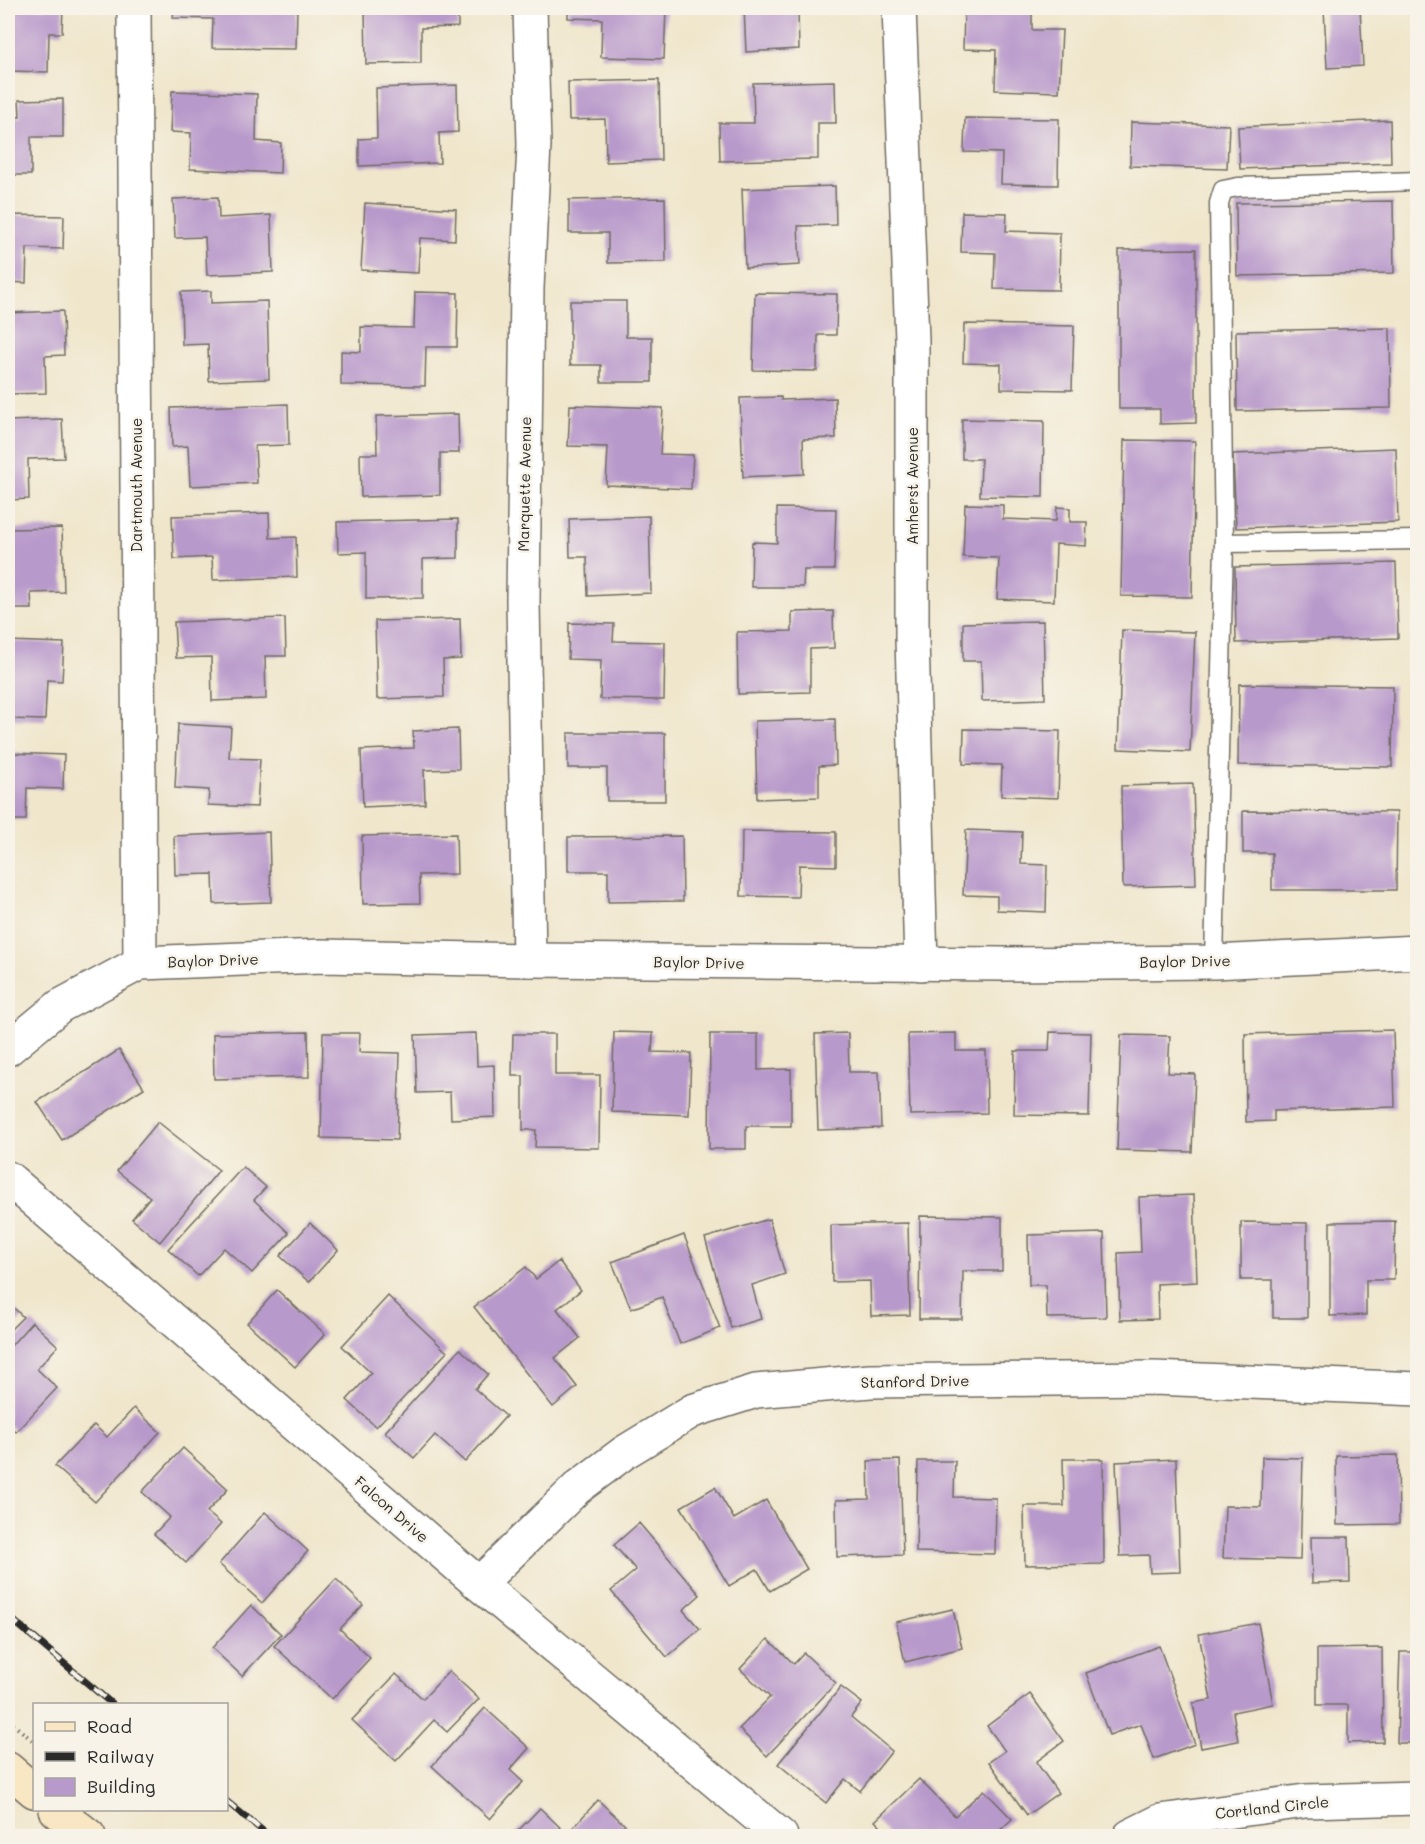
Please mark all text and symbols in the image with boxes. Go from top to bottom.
street label: Marquette Avenue [513,416,535,552]
street label: Dartmouth Avenue [126,418,146,552]
street label: Amherst Avenue [902,427,922,545]
street label: Baylor Drive [167,948,259,972]
street label: Baylor Drive [1139,950,1231,972]
street label: Baylor Drive [653,951,745,973]
street label: Stanford Drive [860,1370,970,1392]
street label: Falcon Drive [351,1471,433,1547]
legend [33,1703,228,1811]
text: Road [87,1714,132,1738]
text: Railway [87,1744,154,1768]
text: Building [87,1774,155,1798]
street label: Cortland Circle [1214,1791,1330,1823]

